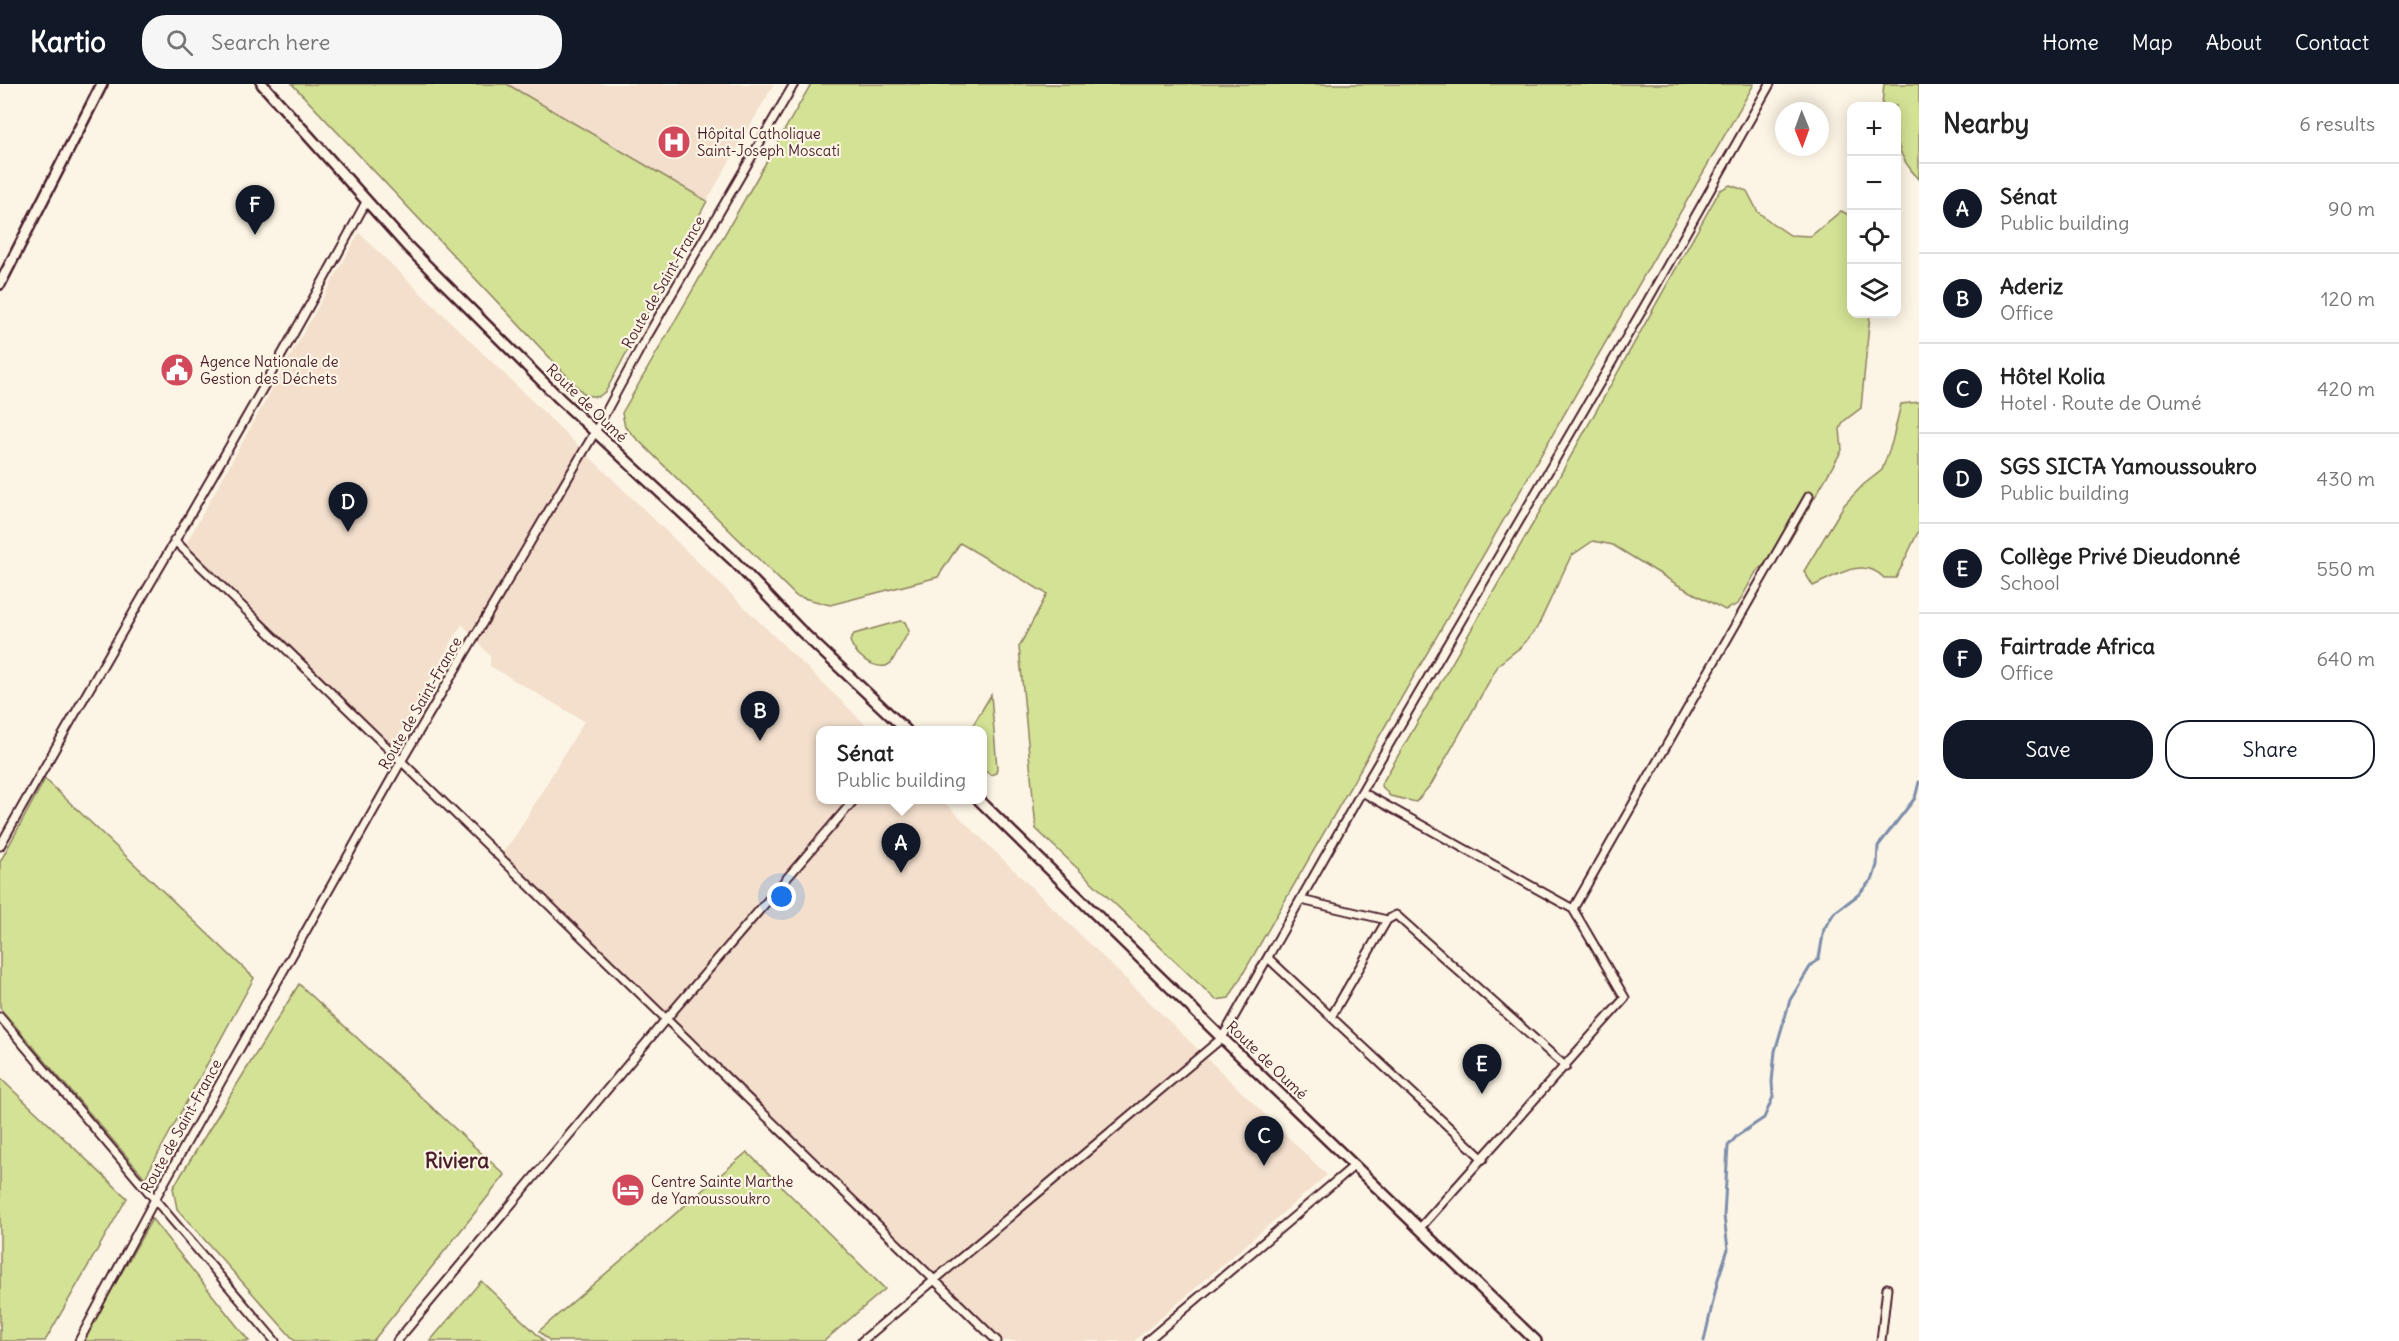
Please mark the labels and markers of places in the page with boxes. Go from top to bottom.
hospital icon: Hôpital Catholique Saint-Joseph Moscati [656,124,692,160]
place label: Hôpital Catholique Saint-Joseph Moscati [697,124,840,160]
pin: F [236,186,274,235]
public building icon: Agence Nationale de Gestion des Déchets [159,352,195,388]
place label: Agence Nationale de Gestion des Déchets [200,352,339,388]
pin: D [328,482,368,532]
pin: B [740,692,780,741]
pin: A [882,824,920,873]
pin: E [1462,1044,1502,1094]
pin: C [1244,1116,1284,1166]
hotel icon: Centre Sainte Marthe de Yamoussoukro [610,1172,646,1208]
place label: Centre Sainte Marthe de Yamoussoukro [651,1172,793,1208]

